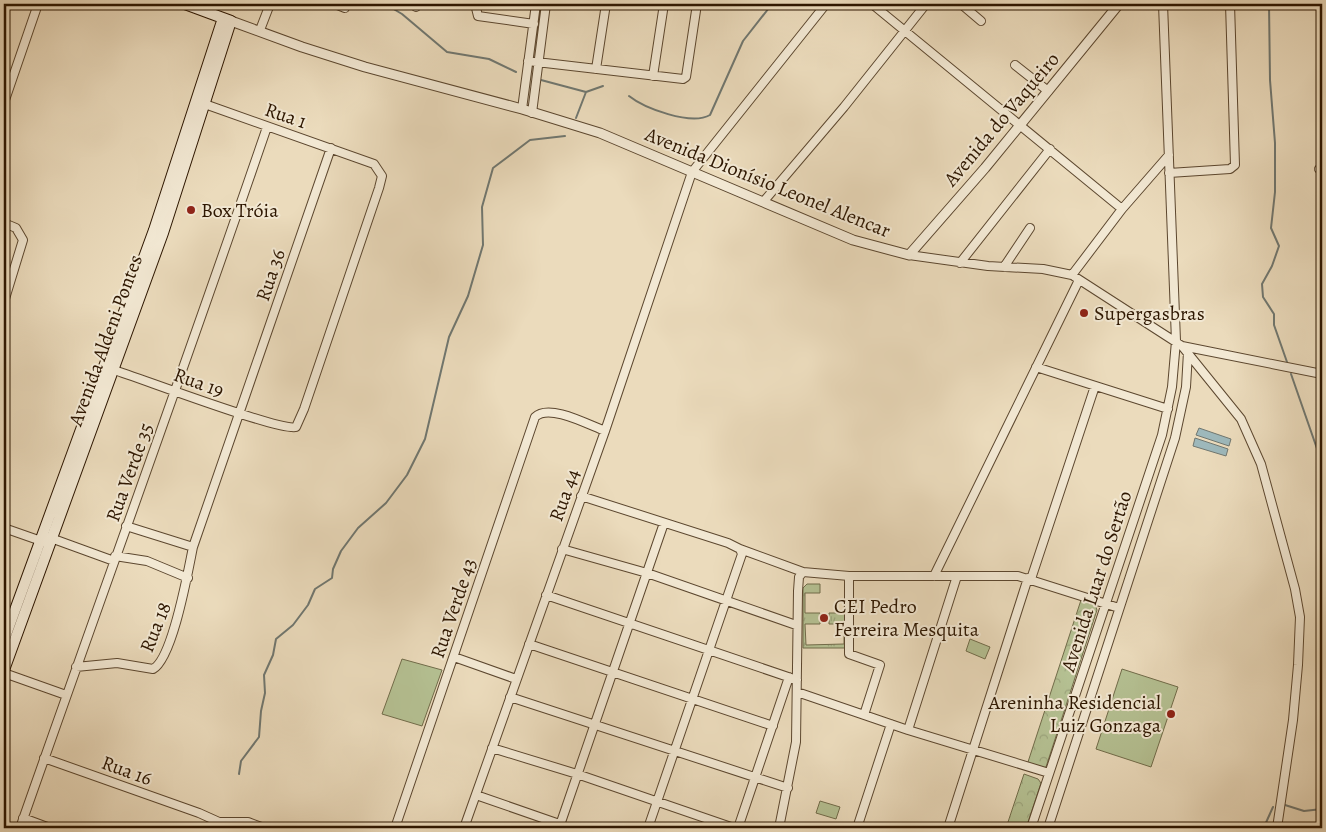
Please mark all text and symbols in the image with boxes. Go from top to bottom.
street label: Avenida do Vaqueiro [937,47,1065,193]
street label: Rua 1 [261,96,311,135]
street label: Avenida Dionísio Leonel Alencar [640,120,895,244]
place label: Box Tróia [201,197,279,224]
marker: Box Tróia [185,204,197,216]
street label: Rua 36 [249,246,292,305]
street label: Avenida Aldeni Pontes [62,251,149,431]
place label: Supergasbras [1094,300,1205,327]
marker: Supergasbras [1078,307,1090,319]
street label: Rua 19 [170,361,228,404]
street label: Rua Verde 35 [99,419,160,525]
street label: Rua 44 [543,465,586,525]
street label: Avenida Luar do Sertão [1054,487,1138,676]
street label: Rua Verde 43 [424,555,483,662]
place label: CEI Pedro Ferreira Mesquita [834,593,980,643]
street label: Rua 18 [133,598,178,656]
marker: CEI Pedro Ferreira Mesquita [818,612,830,624]
place label: Areninha Residencial Luiz Gonzaga [988,689,1162,739]
marker: Areninha Residencial Luiz Gonzaga [1165,708,1177,720]
street label: Rua 16 [98,749,156,792]

